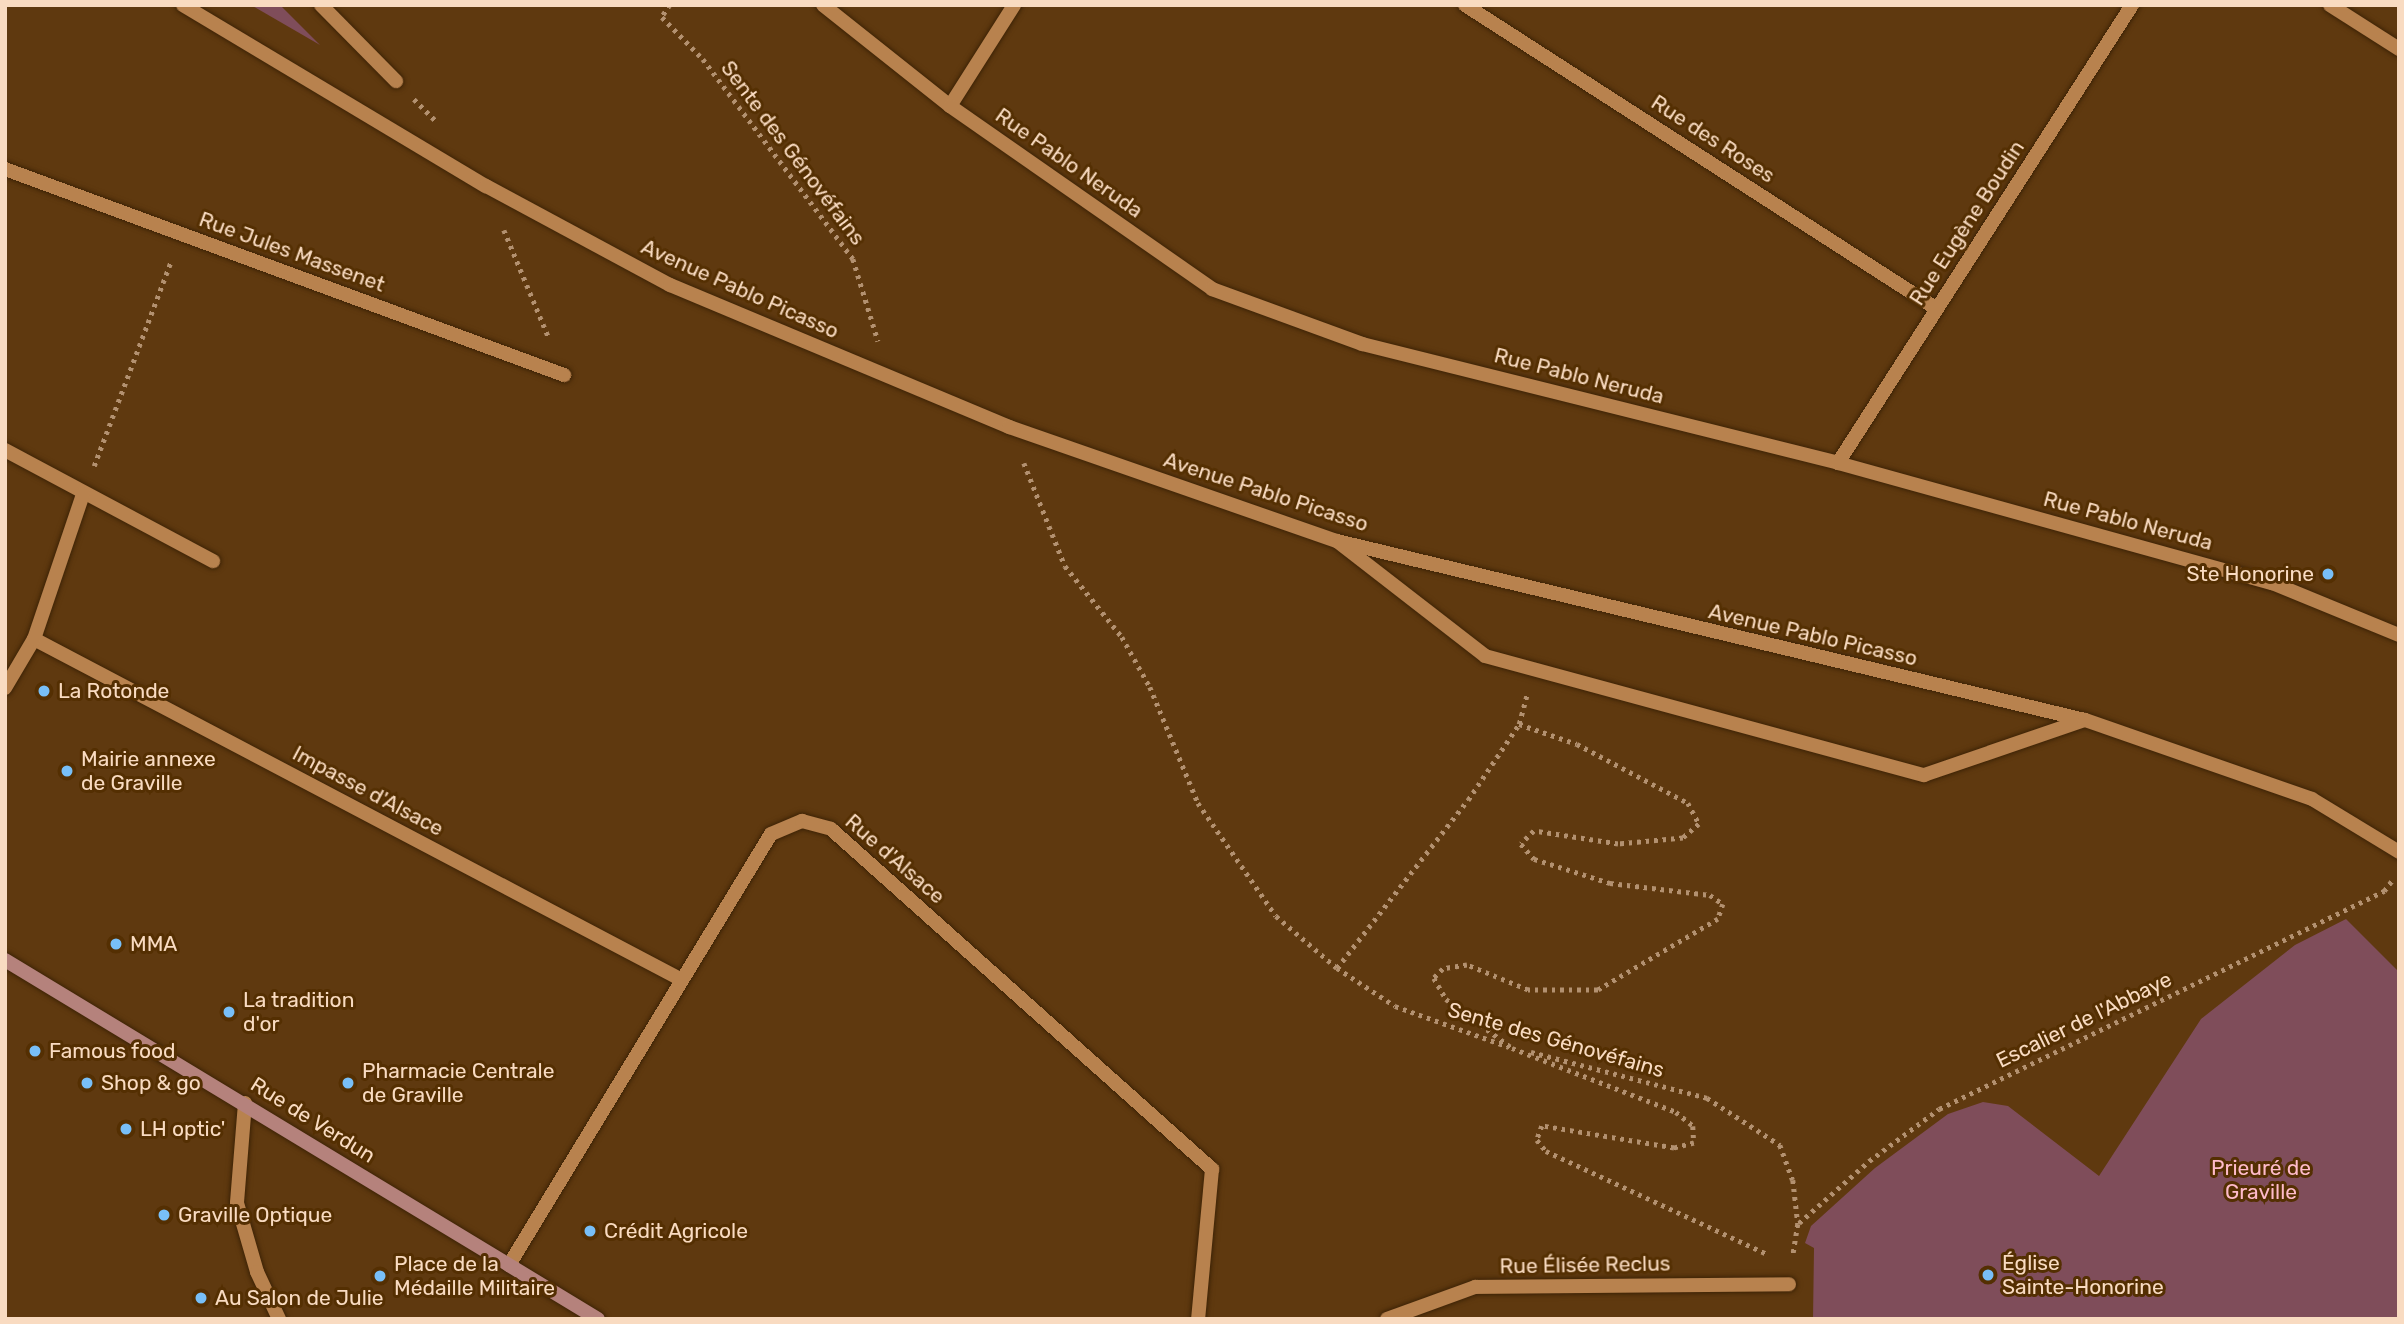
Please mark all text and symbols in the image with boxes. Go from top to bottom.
street label: Sente des Génovéfains [716,56,870,250]
street label: Rue des Roses [1646,90,1780,188]
street label: Rue Pablo Neruda [990,103,1148,223]
street label: Rue Eugène Boudin [1904,136,2030,310]
street label: Rue Jules Massenet [196,207,388,297]
street label: Avenue Pablo Picasso [637,234,843,344]
street label: Rue Pablo Neruda [1492,343,1666,409]
street label: Avenue Pablo Picasso [1161,447,1371,537]
street label: Rue Pablo Neruda [2041,486,2215,556]
place label: Ste Honorine [2186,561,2314,587]
marker: Ste Honorine [2320,566,2336,582]
street label: Avenue Pablo Picasso [1706,599,1920,671]
place label: La Rotonde [58,678,169,704]
marker: La Rotonde [36,683,52,699]
street label: Impasse d'Alsace [288,741,448,841]
place label: Mairie annexe de Graville [81,746,216,796]
marker: Mairie annexe de Graville [59,763,75,779]
street label: Rue d'Alsace [840,809,950,909]
place label: MMA [130,931,177,957]
marker: MMA [108,936,124,952]
street label: Escalier de l'Abbaye [1992,966,2176,1074]
place label: La tradition d'or [243,987,355,1037]
street label: Sente des Génovéfains [1445,997,1667,1083]
marker: La tradition d'or [221,1004,237,1020]
place label: Famous food [49,1038,176,1064]
marker: Famous food [27,1043,43,1059]
place label: Pharmacie Centrale de Graville [362,1058,554,1108]
place label: Shop & go [101,1070,201,1096]
street label: Rue de Verdun [246,1071,380,1169]
marker: Shop & go [79,1075,95,1091]
marker: Pharmacie Centrale de Graville [340,1075,356,1091]
place label: LH optic' [140,1116,225,1142]
marker: LH optic' [118,1121,134,1137]
park label: Prieuré de Graville [2211,1155,2311,1205]
place label: Graville Optique [178,1202,332,1228]
marker: Graville Optique [156,1207,172,1223]
place label: Crédit Agricole [604,1218,748,1244]
marker: Crédit Agricole [582,1223,598,1239]
place label: Église Sainte-Honorine [2002,1250,2164,1300]
place label: Place de la Médaille Militaire [394,1251,555,1301]
street label: Rue Élisée Reclus [1499,1251,1671,1279]
marker: Église Sainte-Honorine [1980,1267,1996,1283]
marker: Place de la Médaille Militaire [372,1268,388,1284]
place label: Au Salon de Julie [215,1285,384,1311]
marker: Au Salon de Julie [193,1290,209,1306]

